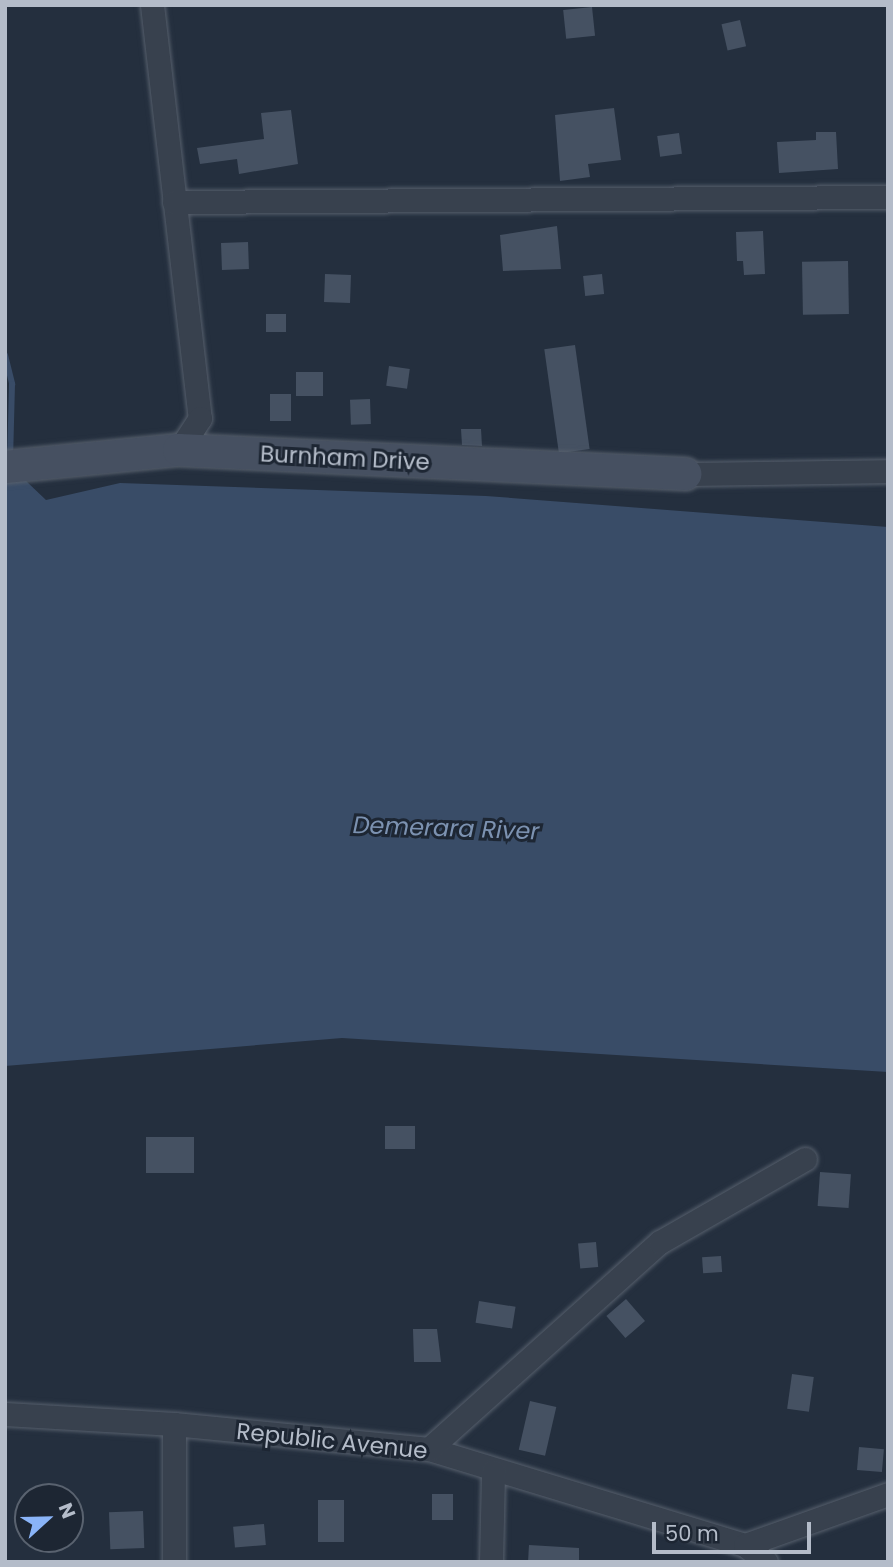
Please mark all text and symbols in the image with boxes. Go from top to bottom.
street label: Burnham Drive [259,440,431,476]
water label: Demerara River [352,810,540,846]
street label: Republic Avenue [235,1417,429,1465]
north arrow [14,1483,84,1553]
text: N [52,1499,82,1522]
scale bar [655,1508,814,1552]
text: 50 m [665,1519,719,1548]

